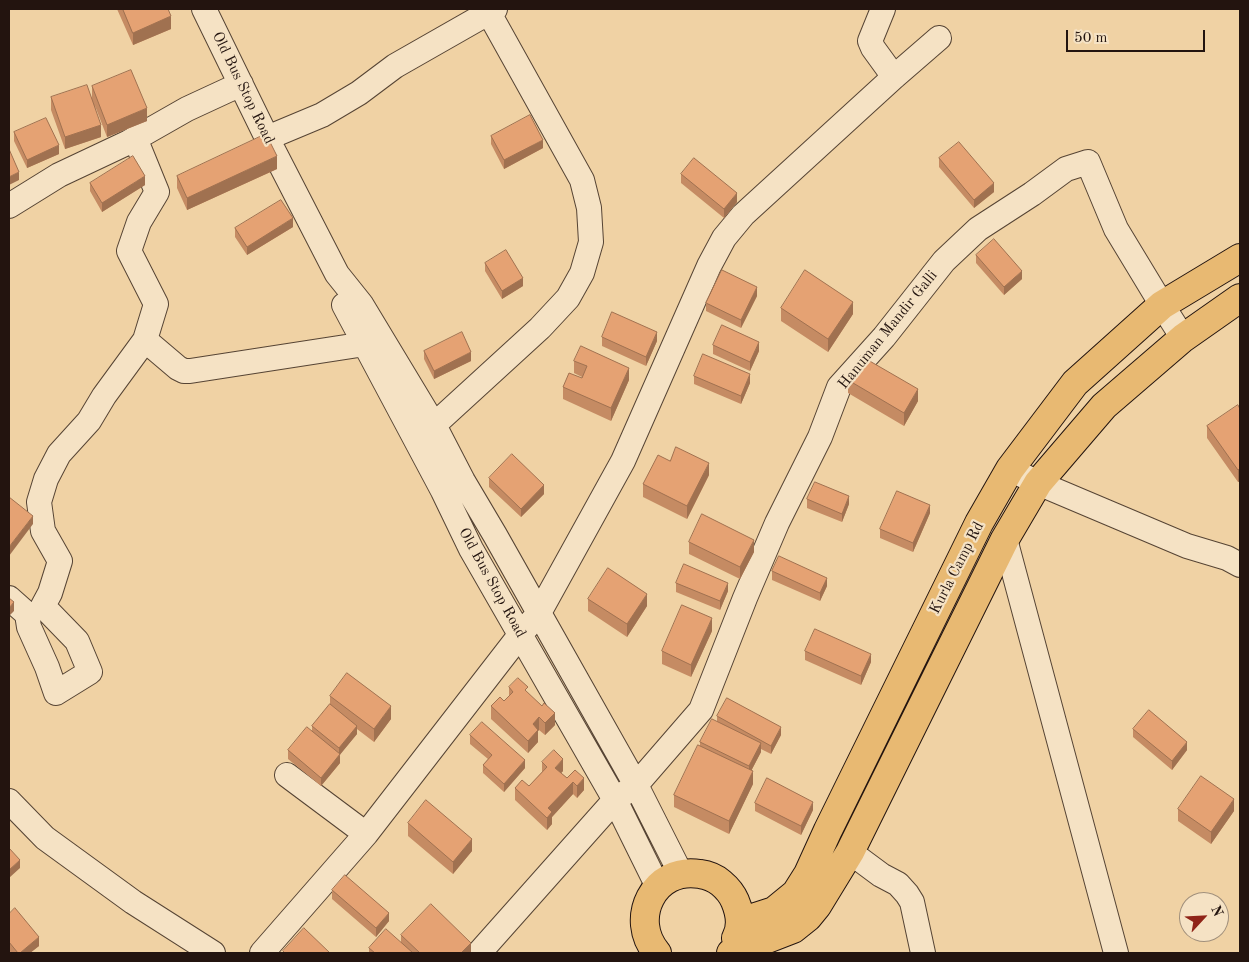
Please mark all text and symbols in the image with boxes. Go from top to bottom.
scale bar [1069,20,1208,52]
street label: Old Bus Stop Road [208,29,278,147]
text: 50 m [1074,31,1108,46]
street label: Hanuman Mandir Galli [835,267,941,393]
street label: Kurla Camp Rd [926,519,988,617]
street label: Old Bus Stop Road [454,525,530,641]
north arrow [1179,892,1229,942]
text: N [1208,903,1225,919]

